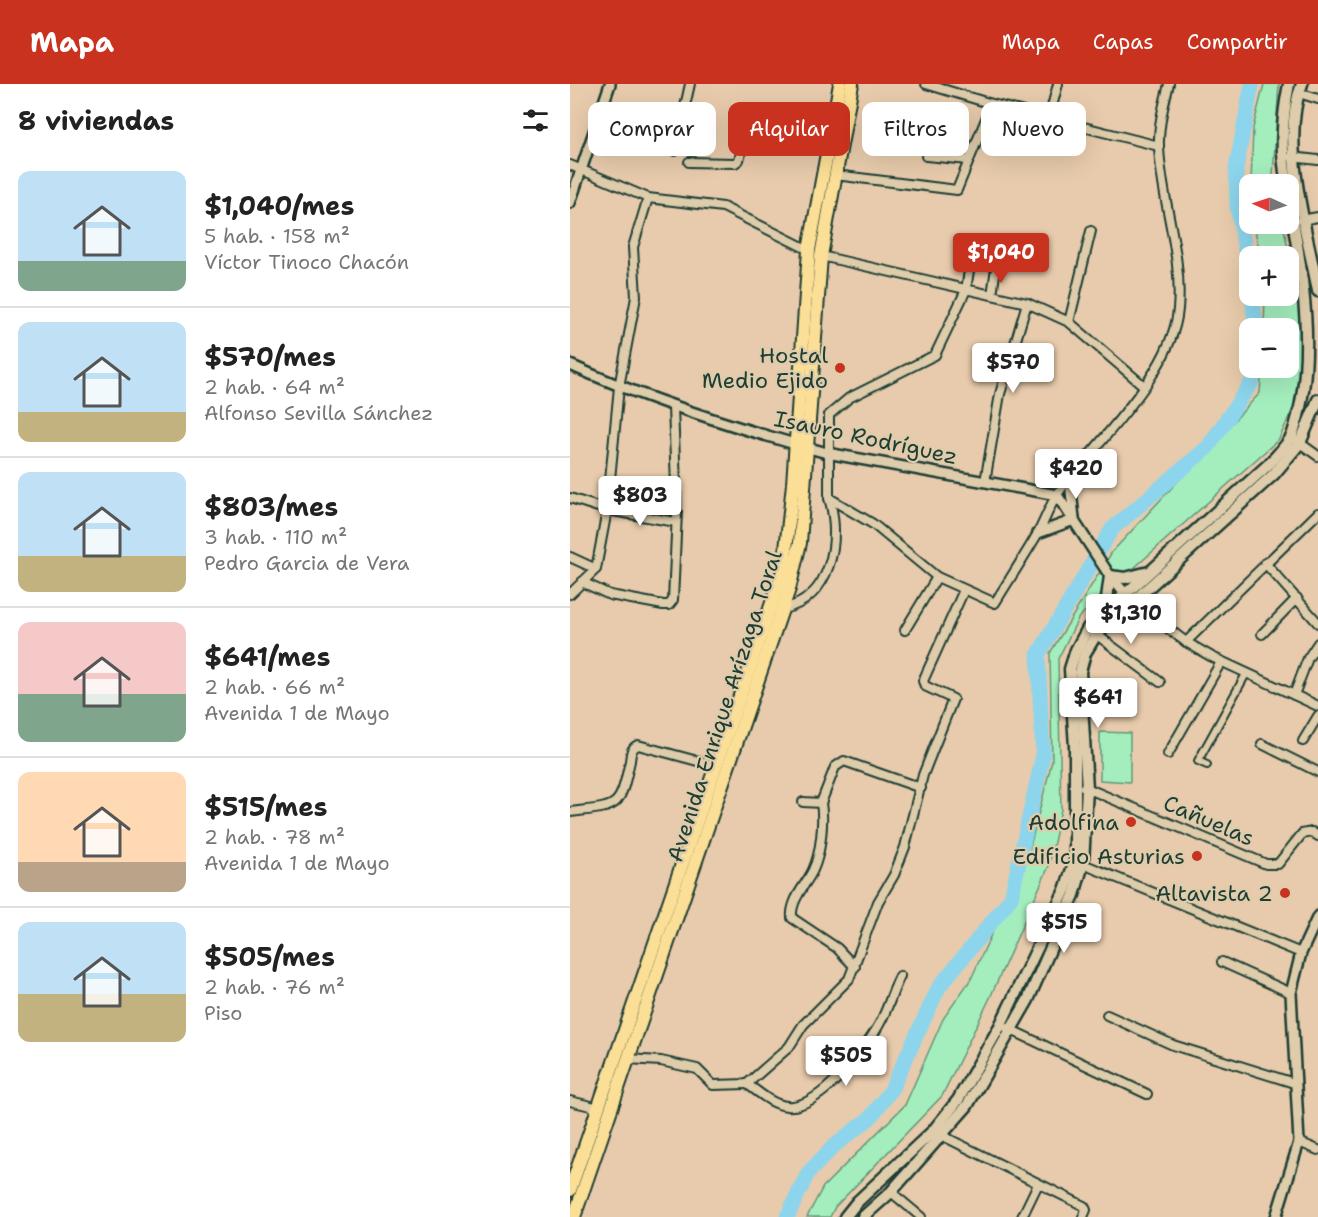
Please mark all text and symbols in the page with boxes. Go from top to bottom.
text: Mapa [30,23,114,61]
text: Mapa [1002,28,1060,56]
text: Capas [1093,28,1154,56]
text: Compartir [1187,28,1288,56]
chip: Comprar [588,102,716,156]
chip: Alquilar [728,102,850,156]
chip: Filtros [862,102,969,156]
chip: Nuevo [981,102,1086,156]
text: 8 viviendas [18,103,174,138]
icon: filters [519,104,552,137]
north arrow [1239,174,1299,234]
map controls [1239,174,1299,378]
text: $1,040/mes [204,188,354,223]
icon: home [66,195,138,267]
text: 5 hab. · 158 m² [204,223,350,249]
pin: $1,040 [952,233,1050,284]
text: $1,040 [967,239,1035,265]
button: + [1239,246,1299,306]
text: Víctor Tinoco Chacón [204,249,409,275]
button: − [1239,318,1299,378]
text: $570/mes [204,339,336,374]
place label: Hostal Medio Ejido [702,341,828,395]
pin: $570 [977,343,1049,394]
icon: home [66,346,138,418]
text: $570 [986,349,1040,375]
marker: Hostal Medio Ejido [833,361,847,375]
text: 2 hab. · 64 m² [204,374,345,400]
text: Alfonso Sevilla Sánchez [204,400,433,426]
street label: Isauro Rodríguez [772,404,960,471]
pin: $420 [1040,449,1112,500]
text: $420 [1049,455,1103,481]
pin: $803 [604,476,676,527]
text: $803 [612,482,668,508]
text: $803/mes [204,489,338,524]
icon: home [66,496,138,568]
text: 3 hab. · 110 m² [204,524,347,550]
street label: Avenida Enrique Arízaga Toral [660,546,789,866]
text: Pedro Garcia de Vera [204,550,409,576]
pin: $1,310 [1082,594,1180,645]
text: $1,310 [1100,600,1162,626]
text: $641/mes [204,639,330,674]
icon: home [66,646,138,718]
text: 2 hab. · 66 m² [204,674,345,700]
pin: $641 [1062,678,1134,729]
text: $641 [1073,684,1123,710]
text: Avenida 1 de Mayo [204,700,390,726]
street label: Cañuelas [1159,788,1259,853]
text: $515/mes [204,789,328,824]
icon: home [66,796,138,868]
place label: Adolfina [1028,808,1119,837]
marker: Adolfina [1124,815,1138,829]
text: 2 hab. · 78 m² [204,824,345,850]
place label: Edificio Asturias [1012,842,1185,871]
marker: Edificio Asturias [1190,849,1204,863]
text: Avenida 1 de Mayo [204,850,390,876]
place label: Altavista 2 [1155,879,1273,908]
marker: Altavista 2 [1278,886,1292,900]
pin: $515 [1028,903,1100,954]
text: $515 [1040,909,1088,935]
text: $505/mes [204,939,335,974]
icon: home [66,946,138,1018]
text: 2 hab. · 76 m² [204,974,345,1000]
text: Piso [204,1000,242,1026]
pin: $505 [810,1036,882,1087]
text: $505 [820,1042,872,1068]

